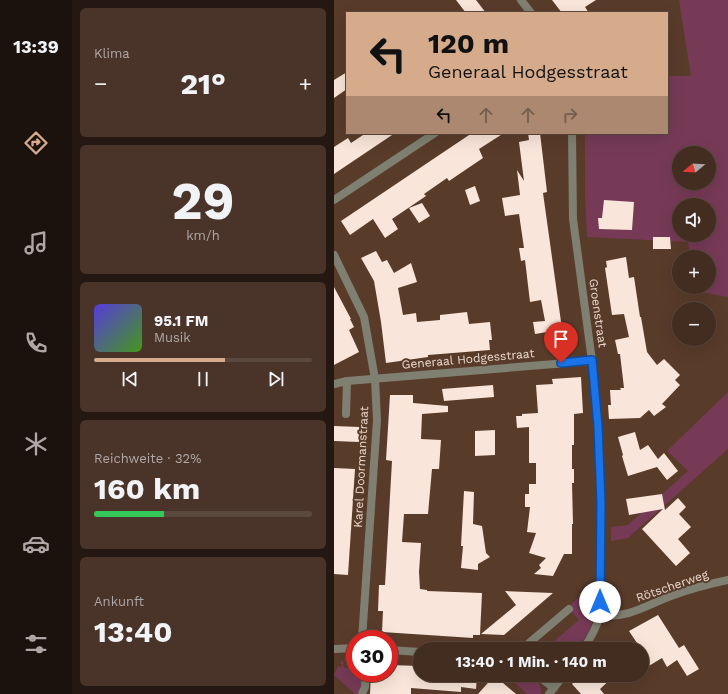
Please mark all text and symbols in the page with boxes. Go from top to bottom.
text: 120 m [428,27,509,60]
icon: left [362,28,414,80]
text: 13:39 [13,36,59,57]
text: Klima [94,46,130,61]
text: Generaal Hodgesstraat [428,61,628,82]
text: 21° [180,66,226,101]
text: − [94,71,107,96]
text: + [299,71,312,96]
icon: left [433,104,455,126]
icon: ahead [475,104,497,126]
icon: ahead [517,104,539,126]
icon: right [559,104,581,126]
icon: directions [22,129,50,157]
north arrow [672,146,716,190]
map controls [672,146,716,346]
text: 29 [171,171,235,232]
button: sound [672,198,716,242]
text: km/h [186,228,220,243]
icon: music [22,229,50,257]
button: + [672,250,716,294]
street label: Groenstraat [586,278,610,348]
button: − [672,302,716,346]
text: 95.1 FM [154,312,208,330]
pin [544,322,578,363]
icon: arrive [550,328,572,350]
icon: phone [22,329,50,357]
text: Musik [154,330,191,345]
street label: Generaal Hodgesstraat [401,346,535,372]
icon: previous [119,368,141,390]
icon: pause [192,368,214,390]
icon: next [265,368,287,390]
street label: Karel Doormanstraat [351,406,371,528]
icon: climate [22,430,50,458]
text: Reichweite · 32% [94,451,201,466]
text: 160 km [94,471,200,506]
icon: car [22,530,50,558]
street label: Rötscherweg [634,567,710,605]
position arrow [579,581,621,623]
text: Ankunft [94,594,144,609]
text: 13:40 [94,614,172,649]
icon: filters [22,630,50,658]
speed limit sign: 30 [346,630,398,682]
text: 13:40 · 1 Min. · 140 m [455,653,607,671]

